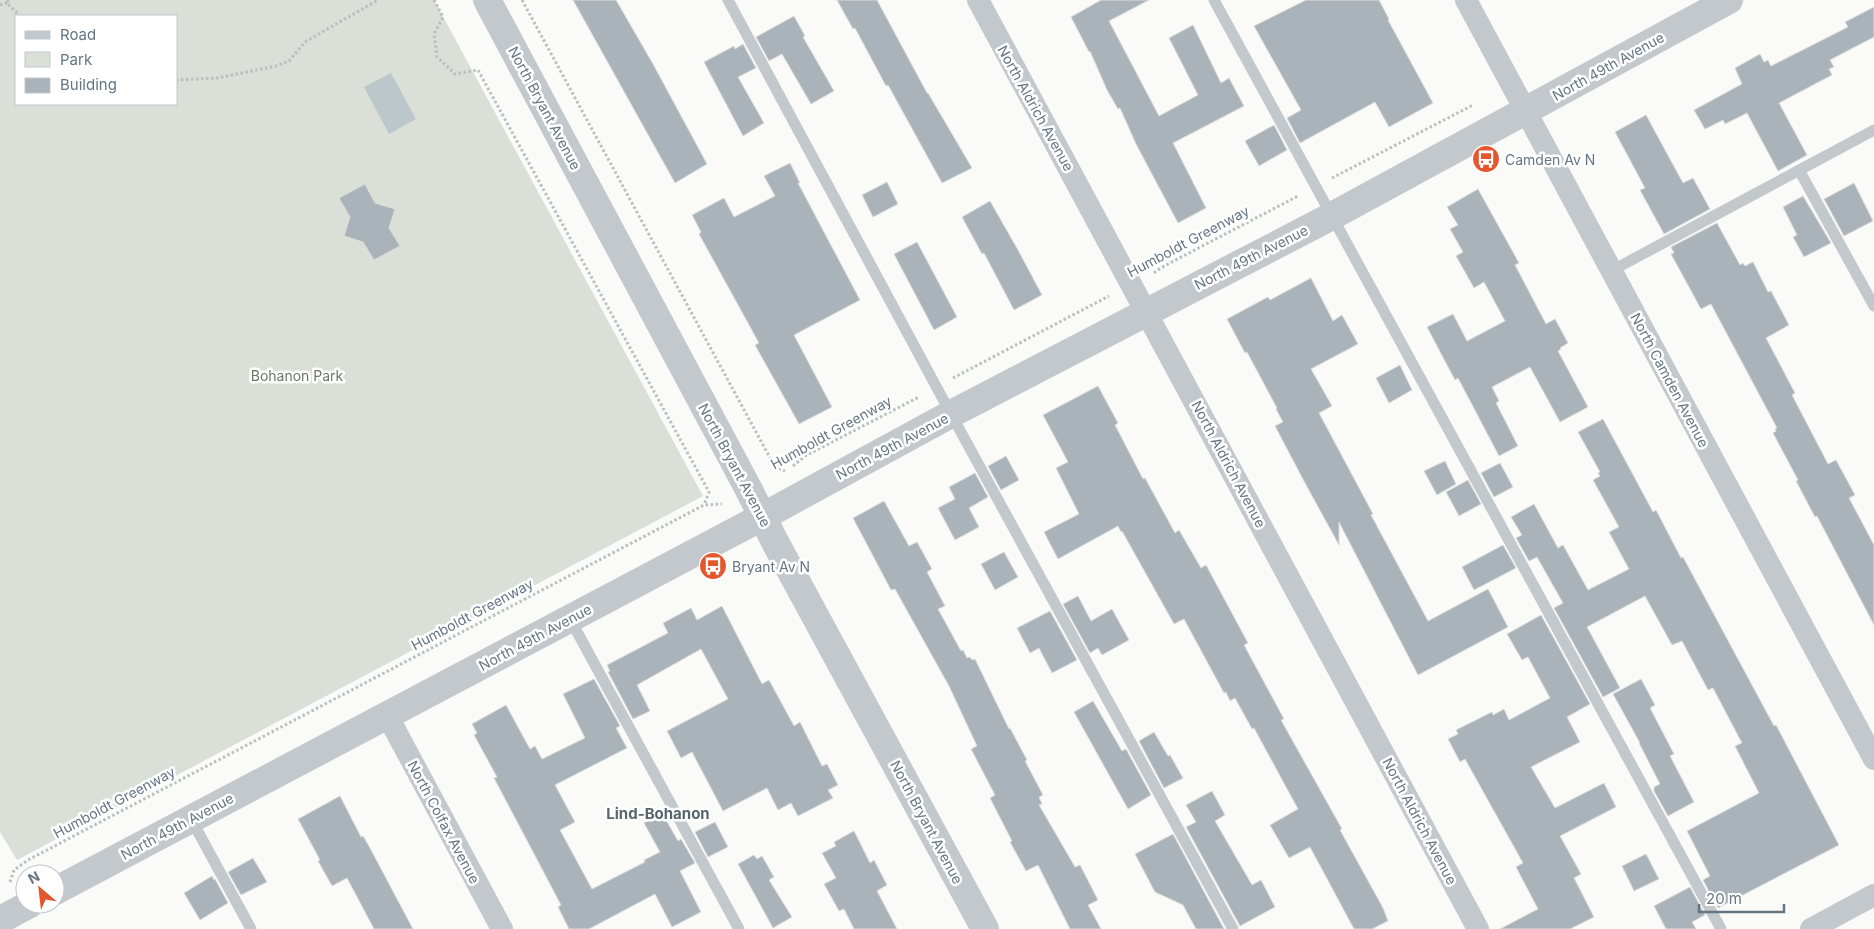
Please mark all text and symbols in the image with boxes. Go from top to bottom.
legend [15,15,178,105]
text: Road [60,25,96,44]
street label: North 49th Avenue [1549,28,1667,104]
street label: North Aldrich Avenue [994,42,1078,174]
street label: North Bryant Avenue [505,43,585,173]
text: Park [60,50,93,69]
text: Building [60,75,117,94]
bus stop icon: Camden Av N [1471,144,1501,174]
place label: Camden Av N [1505,151,1595,168]
street label: Humboldt Greenway [1124,202,1252,280]
street label: North 49th Avenue [1191,221,1311,293]
street label: North Camden Avenue [1627,310,1713,450]
park label: Bohanon Park [251,367,344,384]
street label: Humboldt Greenway [768,392,895,472]
street label: North Aldrich Avenue [1188,398,1270,530]
street label: North Bryant Avenue [695,400,775,530]
street label: North 49th Avenue [833,409,951,483]
bus stop icon: Bryant Av N [698,551,728,581]
place label: Bryant Av N [732,558,810,575]
street label: Humboldt Greenway [408,575,536,653]
street label: North 49th Avenue [476,600,594,674]
street label: North Aldrich Avenue [1379,755,1461,887]
street label: North Bryant Avenue [887,757,967,887]
street label: North Colfax Avenue [404,758,484,886]
street label: Humboldt Greenway [50,763,178,841]
street label: North 49th Avenue [118,789,236,863]
district label: Lind-Bohanon [606,804,710,823]
north arrow [15,864,65,914]
text: N [25,867,42,887]
scale bar [1699,882,1784,914]
text: 20 m [1706,889,1742,908]

